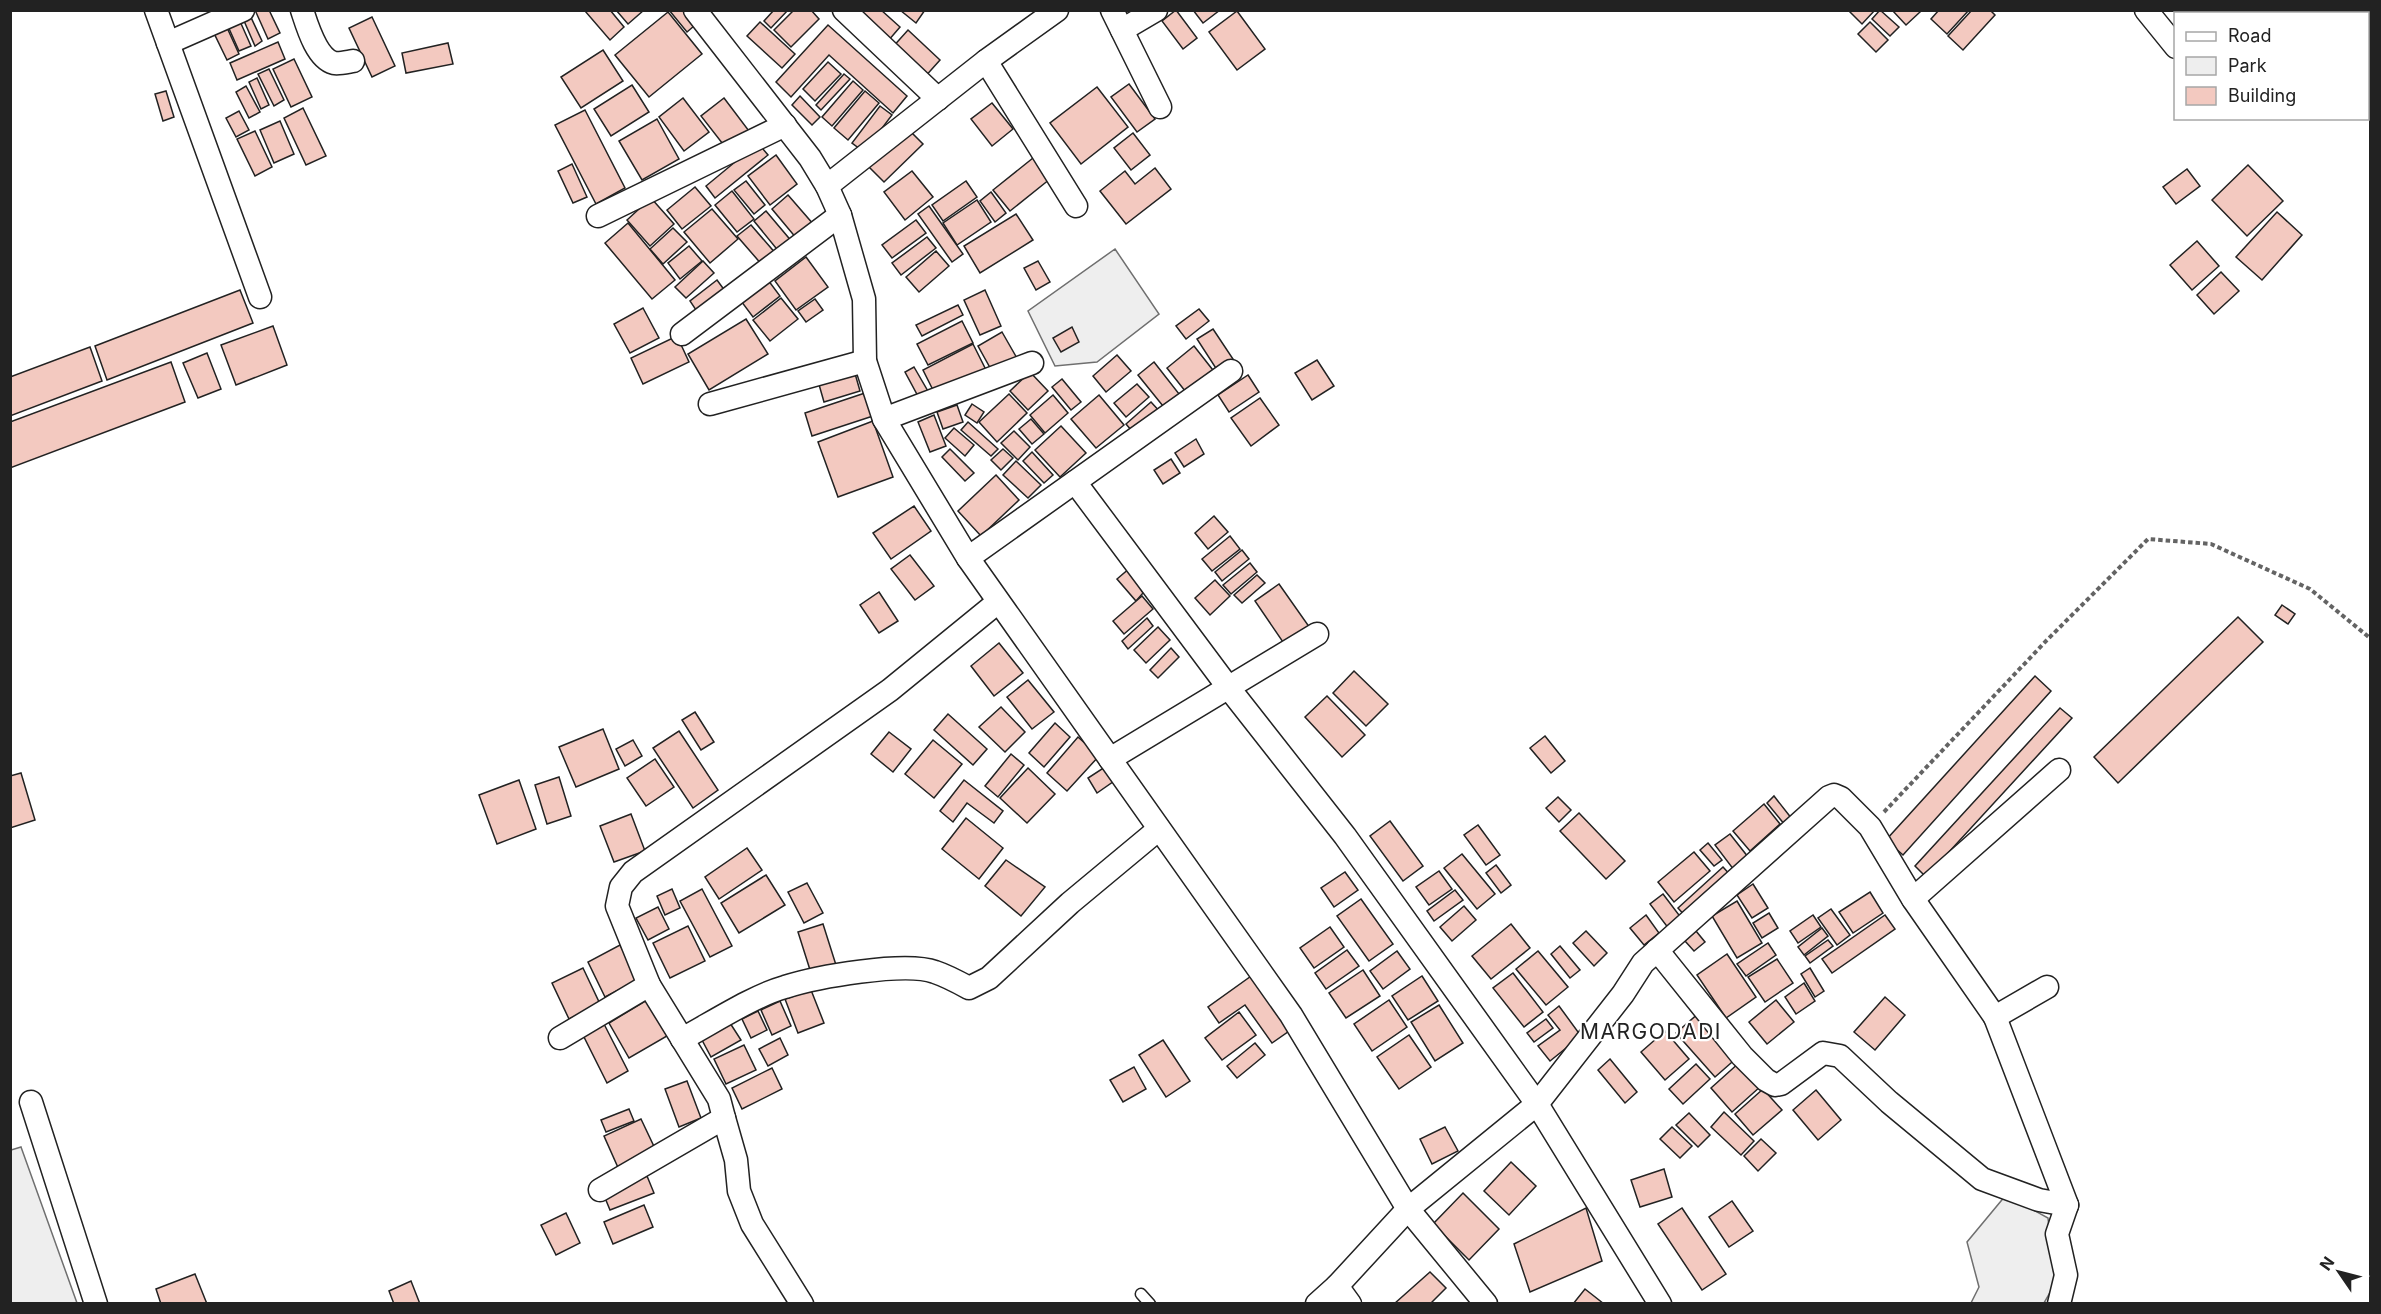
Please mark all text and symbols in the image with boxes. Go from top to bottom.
legend [2174,12,2369,120]
text: Road [2228,25,2271,46]
text: Park [2228,55,2267,76]
text: Building [2228,85,2296,106]
district label: MARGODADI [1580,1019,1722,1044]
north arrow [2309,1242,2369,1302]
text: N [2315,1253,2338,1274]

